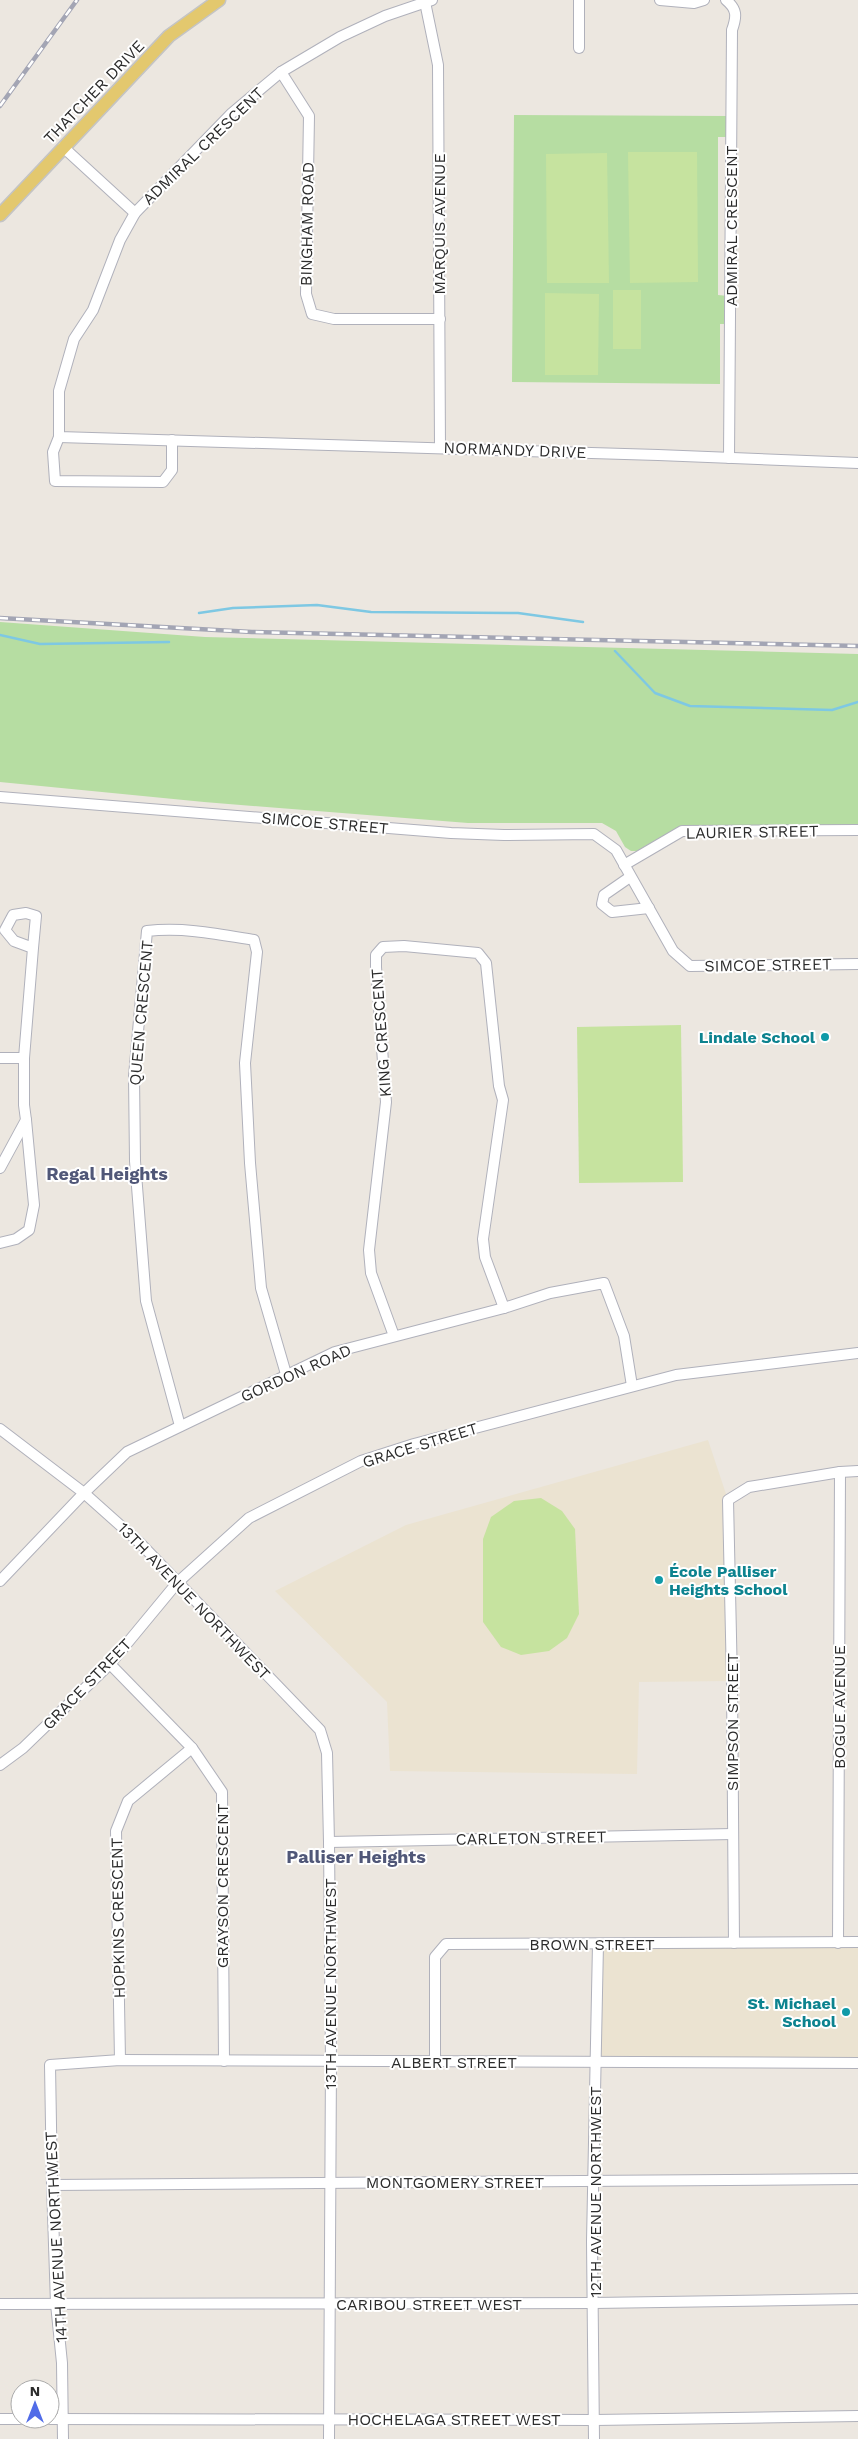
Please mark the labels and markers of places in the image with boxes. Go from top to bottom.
place label: Lindale School [699,1028,816,1047]
marker: Lindale School [819,1031,831,1043]
place label: École Palliser Heights School [669,1562,788,1599]
marker: École Palliser Heights School [653,1574,665,1586]
place label: St. Michael School [747,1994,837,2031]
marker: St. Michael School [840,2006,852,2018]

